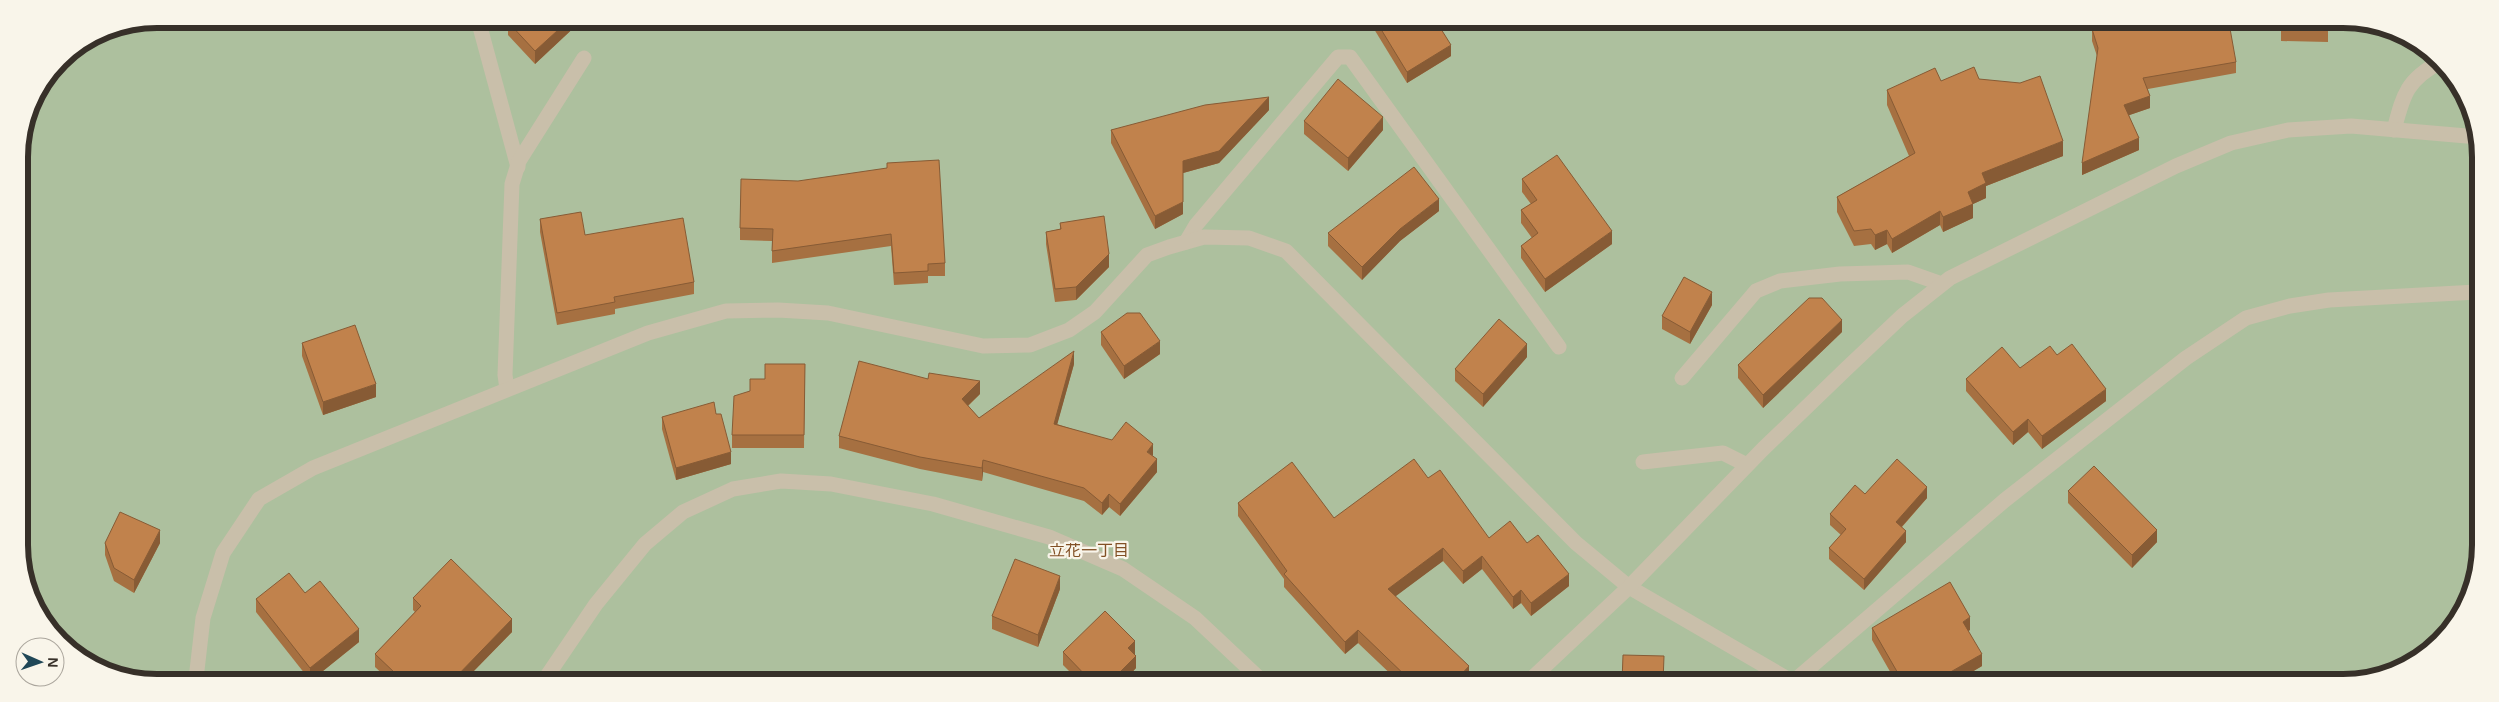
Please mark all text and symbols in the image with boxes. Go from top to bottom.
district label: 立花一丁目 [1049,542,1129,559]
north arrow [15,637,65,687]
text: N [45,657,61,668]

